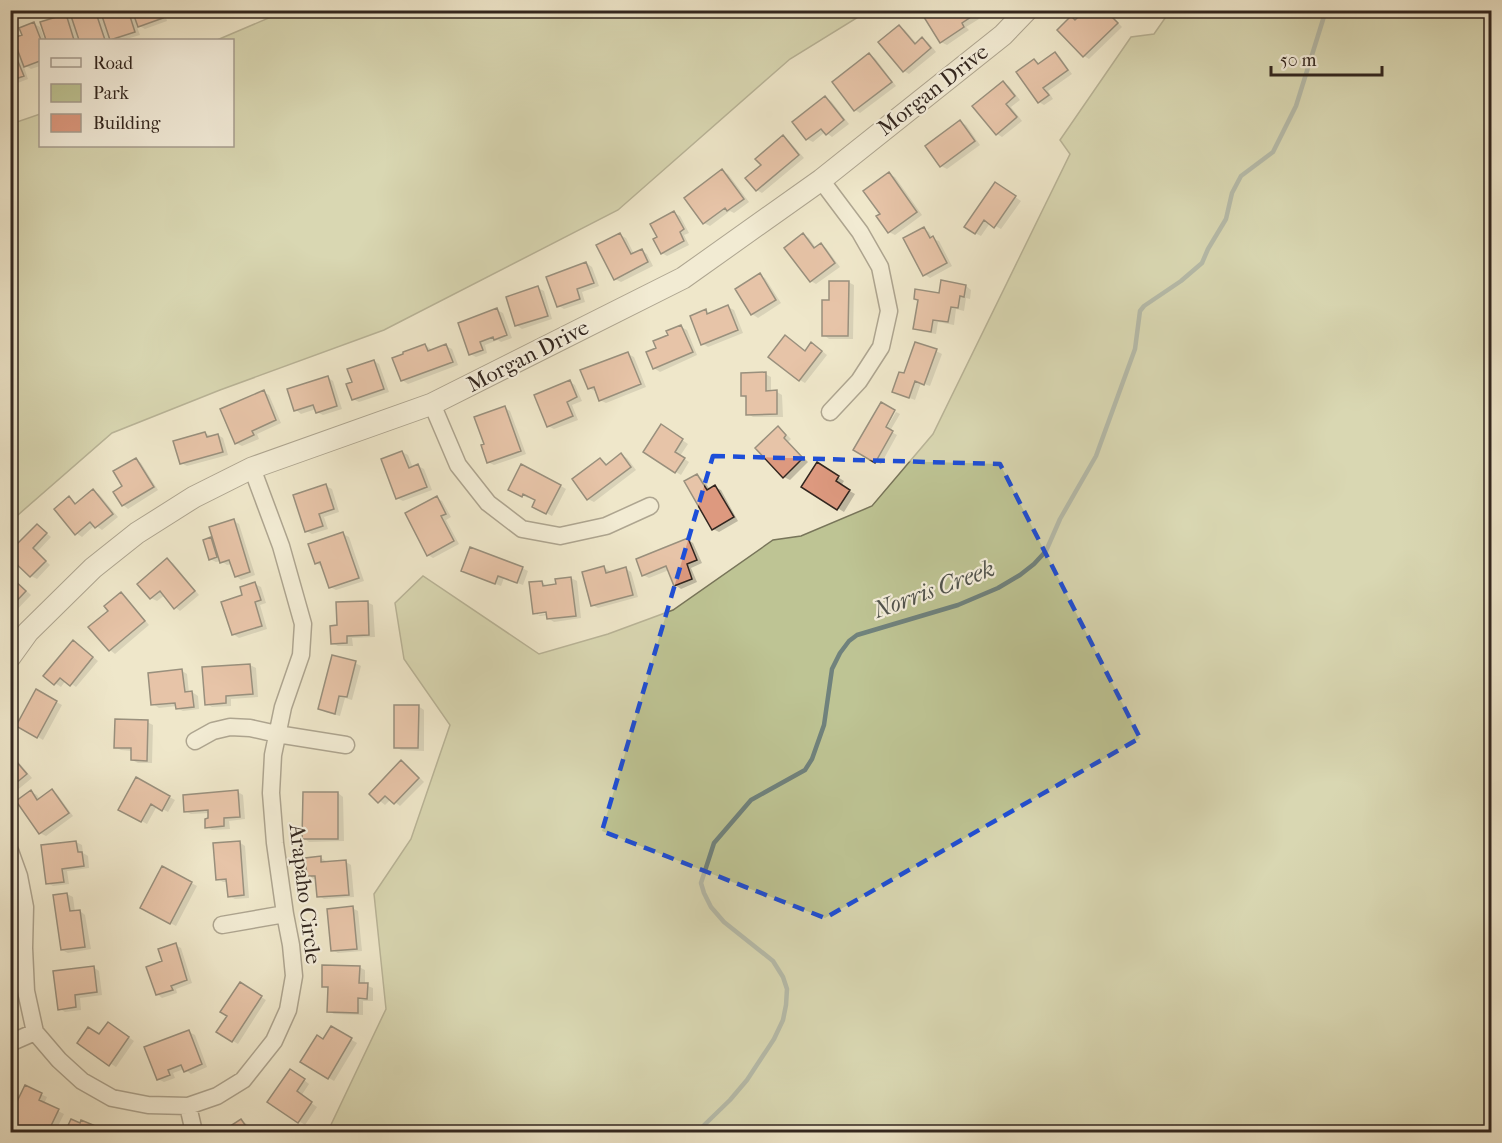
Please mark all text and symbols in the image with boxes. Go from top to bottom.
legend [39,39,234,147]
street label: Morgan Drive [872,39,994,141]
scale bar [1271,39,1382,77]
text: 50 m [1280,50,1317,71]
text: Road [93,53,133,74]
text: Park [93,83,130,104]
text: Building [93,113,161,134]
street label: Morgan Drive [463,314,593,398]
water label: Norris Creek [869,554,998,624]
street label: Arapaho Circle [283,822,327,966]

